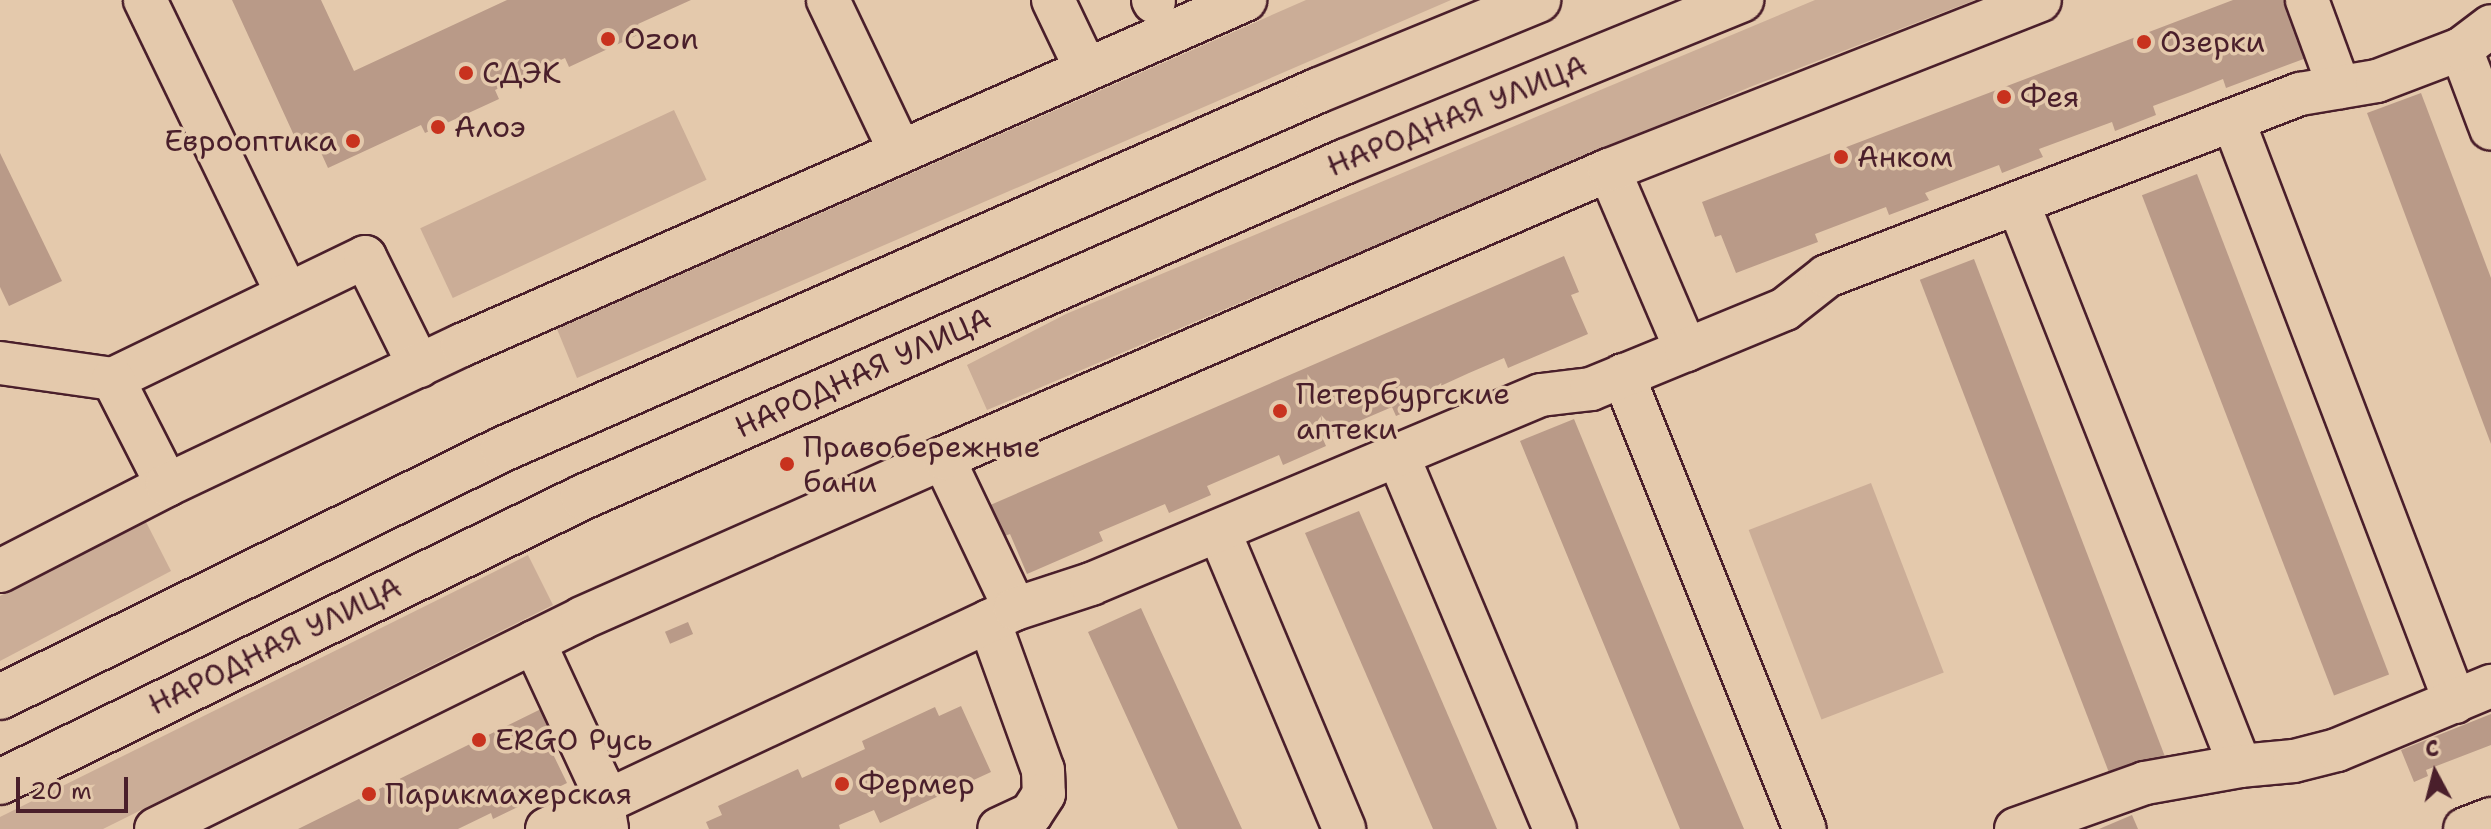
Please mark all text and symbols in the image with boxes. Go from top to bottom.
place label: Ozon [624,21,699,57]
place label: Озерки [2160,24,2265,60]
marker: Ozon [599,30,617,48]
marker: Озерки [2135,33,2153,51]
street label: НАРОДНАЯ УЛИЦА [1322,47,1592,185]
place label: СДЭК [482,55,561,91]
marker: СДЭК [457,64,475,82]
place label: Фея [2020,79,2079,115]
marker: Фея [1995,88,2013,106]
place label: Алоэ [454,109,526,145]
marker: Алоэ [429,118,447,136]
place label: Еврооптика [164,123,337,159]
marker: Еврооптика [344,132,362,150]
place label: Анком [1857,139,1953,175]
marker: Анком [1832,148,1850,166]
street label: НАРОДНАЯ УЛИЦА [729,300,997,446]
place label: Петербургские аптеки [1296,376,1510,446]
marker: Петербургские аптеки [1271,402,1289,420]
place label: Правобережные бани [803,429,1041,500]
marker: Правобережные бани [778,455,796,473]
street label: НАРОДНАЯ УЛИЦА [143,569,407,723]
place label: ERGO Русь [495,722,652,758]
marker: ERGO Русь [470,731,488,749]
north arrow [2395,733,2475,813]
text: С [2424,733,2440,764]
scale bar [20,761,132,811]
place label: Фермер [858,766,975,802]
text: 20 m [30,775,92,807]
marker: Фермер [833,775,851,793]
place label: Парикмахерская [385,776,632,812]
marker: Парикмахерская [360,785,378,803]

